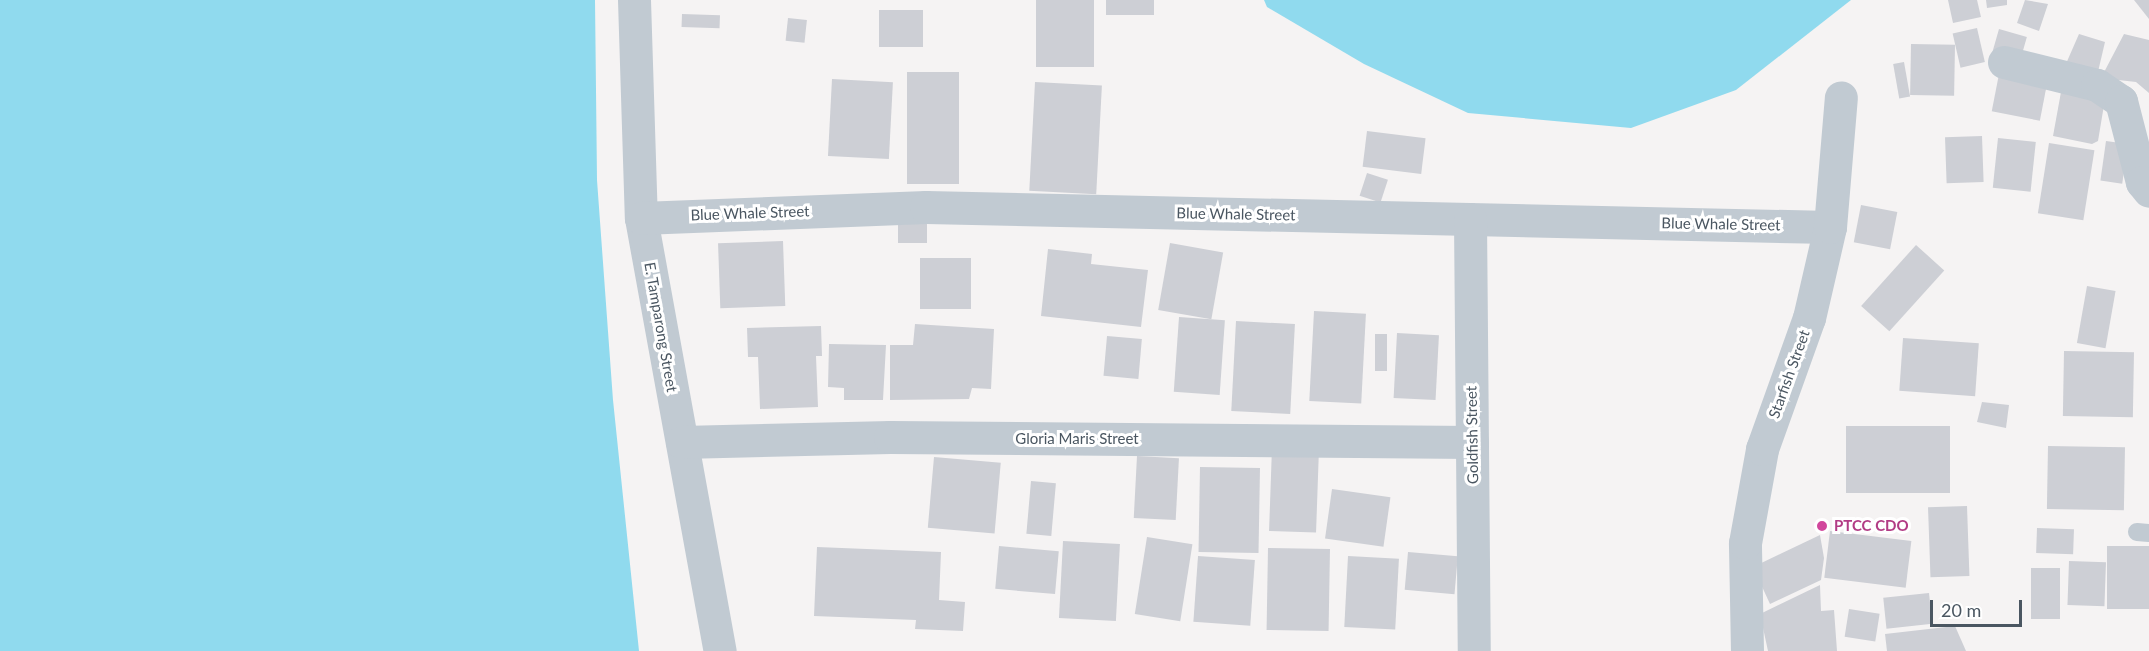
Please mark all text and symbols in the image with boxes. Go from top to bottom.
street label: Blue Whale Street [690,202,810,224]
street label: Blue Whale Street [1176,204,1296,224]
street label: Blue Whale Street [1661,214,1781,234]
street label: E. Tamparong Street [641,260,681,394]
street label: Starfish Street [1765,327,1813,421]
street label: Goldfish Street [1462,386,1482,484]
street label: Gloria Maris Street [1015,430,1139,448]
place label: PTCC CDO [1834,517,1909,535]
marker: PTCC CDO [1815,519,1829,533]
scale bar [1933,588,2024,626]
text: 20 m [1941,599,1981,621]

